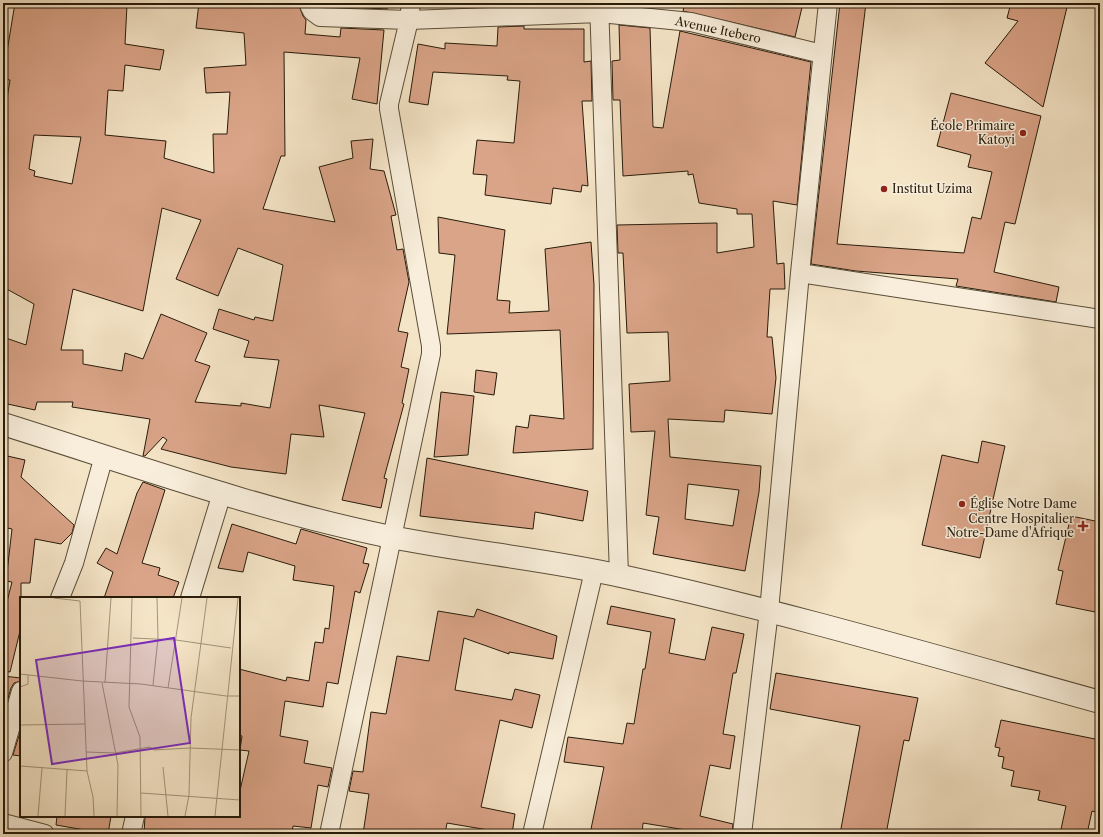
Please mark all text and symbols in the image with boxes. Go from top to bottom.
street label: Avenue Itebero [673,13,762,46]
place label: École Primaire Katoyi [930,117,1015,147]
marker: École Primaire Katoyi [1018,128,1028,138]
place label: Institut Uzima [892,181,973,196]
marker: Institut Uzima [879,184,889,194]
place label: Église Notre Dame [970,495,1077,511]
marker: Église Notre Dame [957,499,967,509]
place label: Centre Hospitalier Notre-Dame d'Afrique [946,511,1074,540]
marker: Centre Hospitalier Notre-Dame d'Afrique [1077,520,1089,532]
inset map [20,597,240,817]

